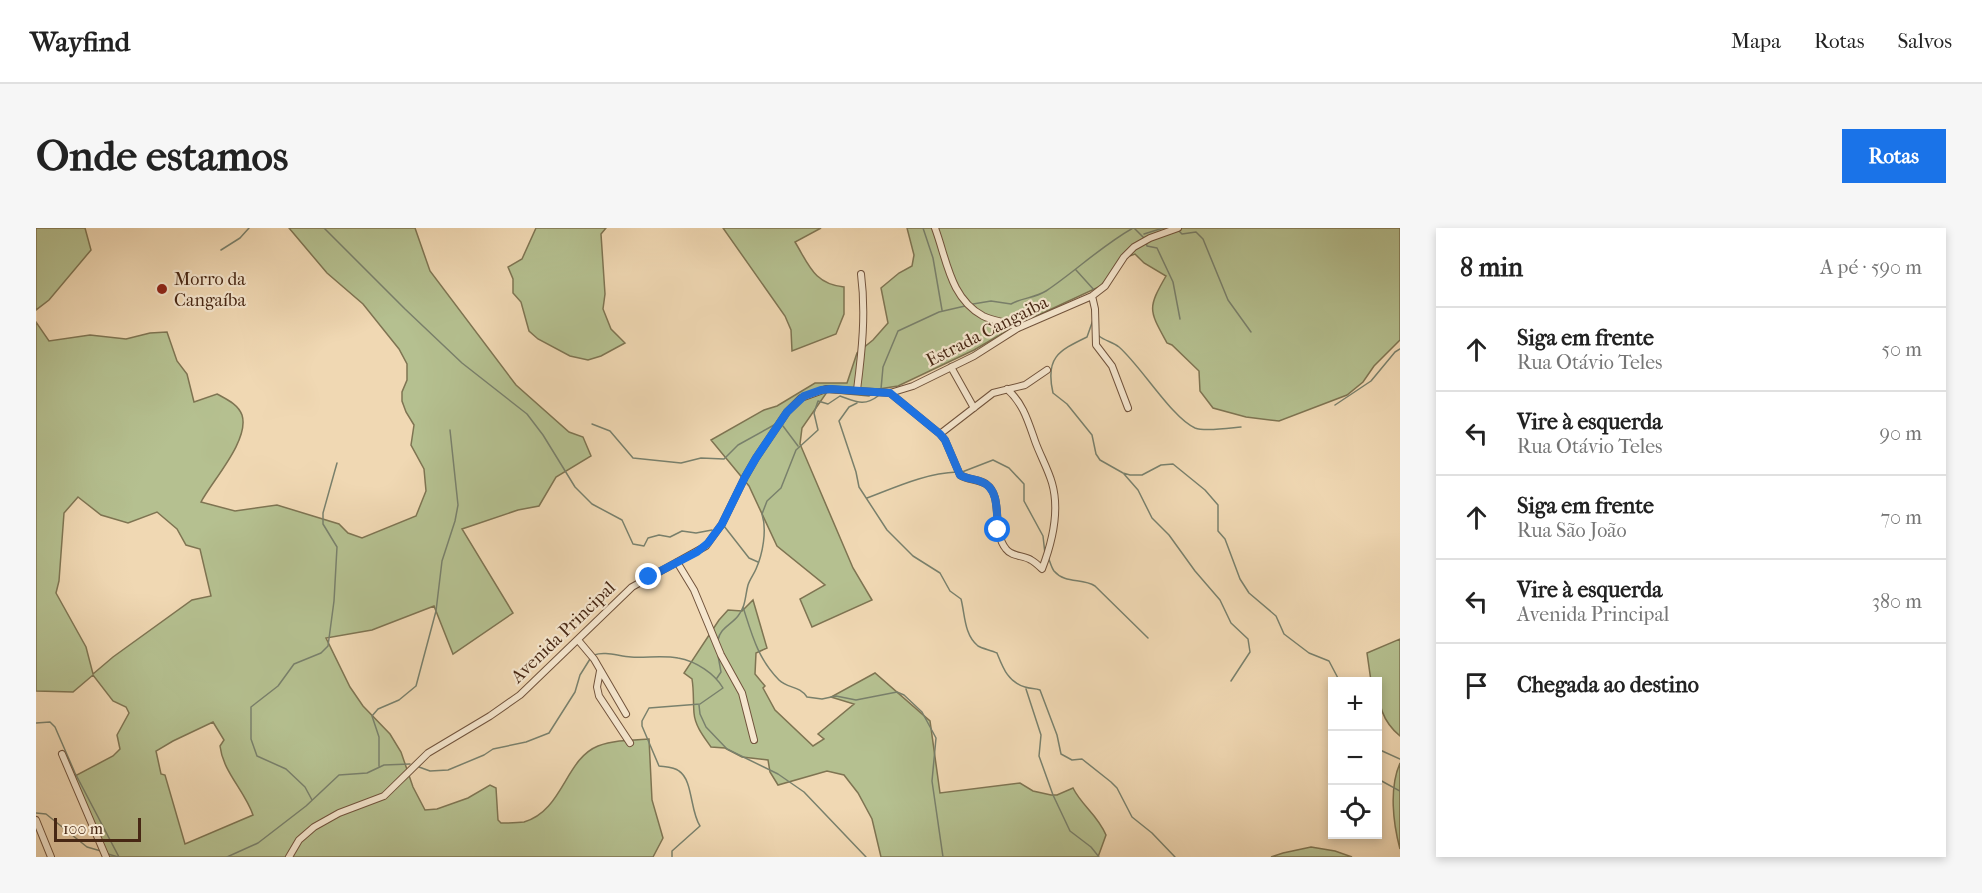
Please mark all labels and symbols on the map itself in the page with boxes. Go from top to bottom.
place label: Morro da Cangaíba [174,269,246,311]
marker: Morro da Cangaíba [155,282,169,296]
street label: Estrada Cangaiba [923,291,1052,371]
route start [984,516,1010,542]
route end [635,563,661,589]
street label: Avenida Principal [506,577,620,688]
scale bar [54,815,141,842]

